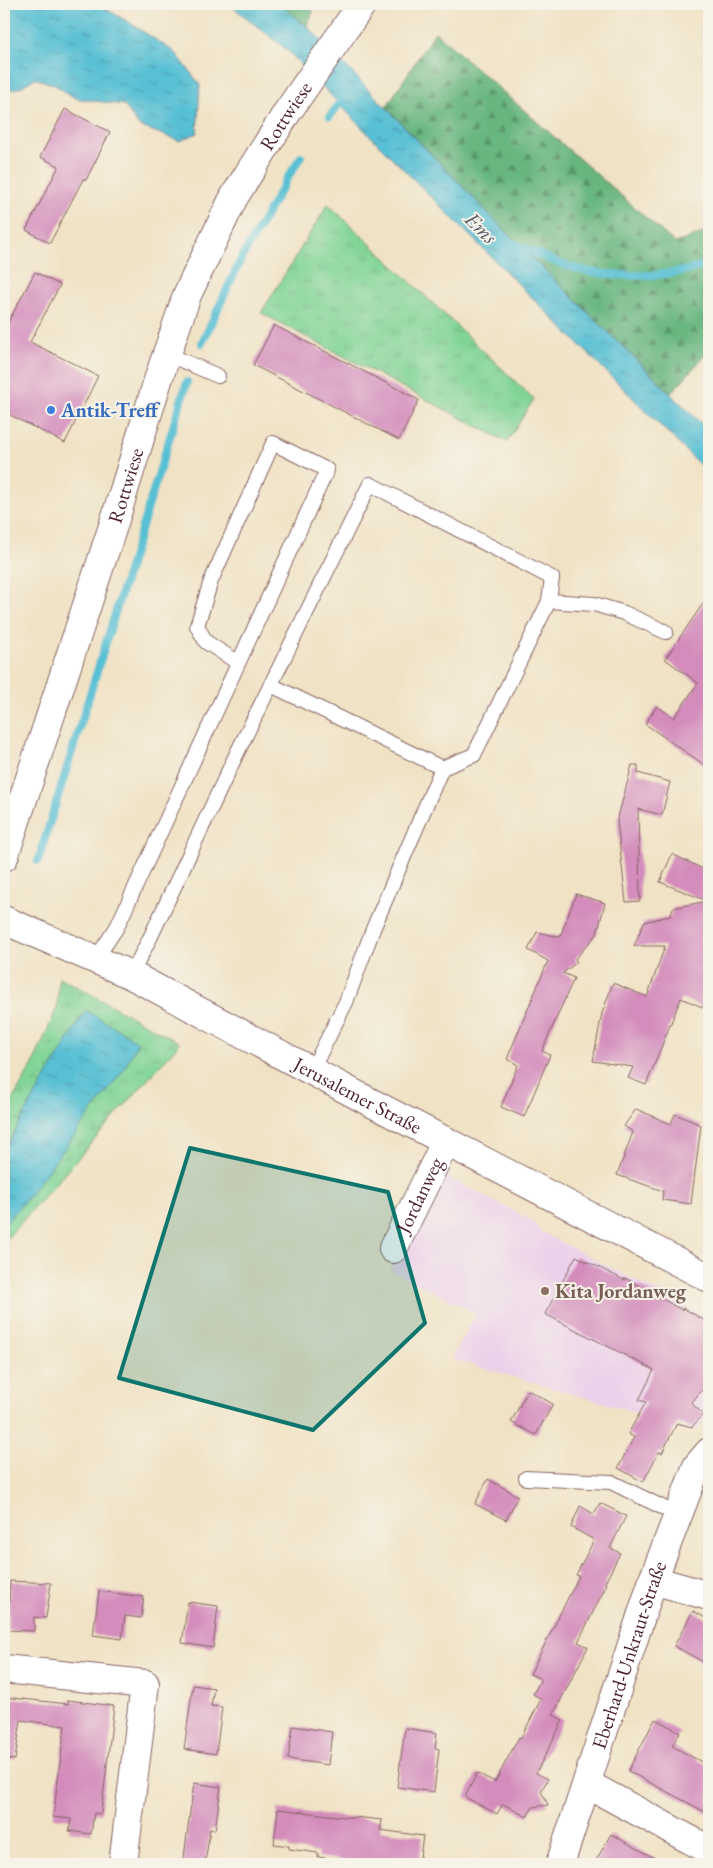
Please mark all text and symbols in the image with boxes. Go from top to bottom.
street label: Rottwiese [254,76,318,155]
water label: Ems [459,205,503,250]
place label: Antik-Treff [60,397,161,423]
marker: Antik-Treff [45,404,57,416]
street label: Rottwiese [102,444,149,526]
street label: Jerusalemer Straße [287,1050,426,1140]
street label: Jordanweg [389,1153,449,1239]
place label: Kita Jordanweg [555,1278,687,1304]
marker: Kita Jordanweg [539,1285,551,1297]
street label: Eberhard-Unkraut-Straße [586,1557,672,1752]

